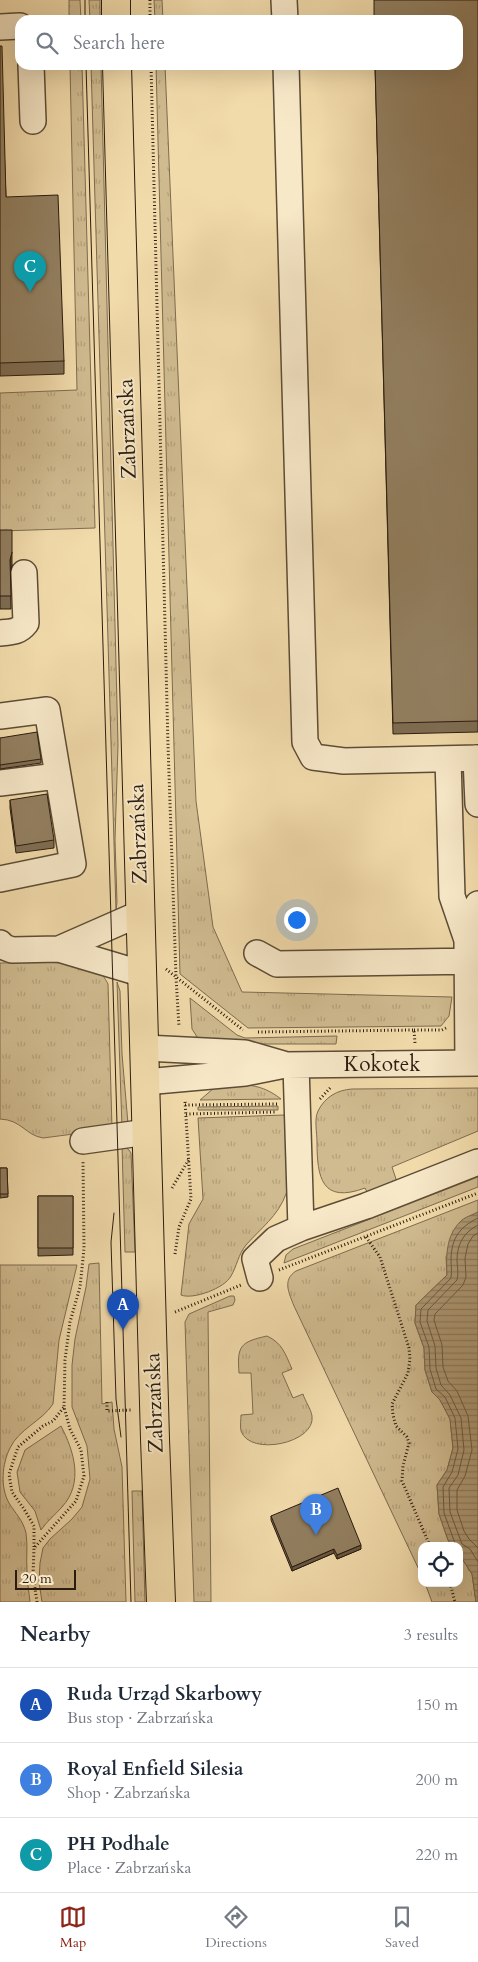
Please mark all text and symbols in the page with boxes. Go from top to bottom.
search box [15,15,463,70]
icon: search [33,29,61,57]
text: Search here [73,30,165,56]
pin: C [14,251,46,292]
street label: Zabrzańska [111,378,144,480]
street label: Zabrzańska [122,783,155,885]
your location [284,907,310,933]
street label: Kokotek [344,1050,421,1079]
pin: A [107,1289,139,1330]
street label: Zabrzańska [138,1352,171,1454]
pin: B [300,1494,332,1535]
map controls [418,1542,463,1587]
button: locate [418,1542,463,1587]
scale bar [15,1567,76,1590]
text: 20 m [22,1569,52,1588]
text: Nearby [20,1620,91,1649]
text: 3 results [404,1624,458,1646]
text: Ruda Urząd Skarbowy [67,1681,262,1707]
text: A [30,1694,42,1716]
text: 150 m [416,1694,458,1716]
text: Bus stop · Zabrzańska [67,1707,213,1729]
text: Royal Enfield Silesia [67,1756,244,1782]
text: B [30,1769,42,1791]
text: 200 m [416,1769,458,1791]
text: Shop · Zabrzańska [67,1782,190,1804]
text: PH Podhale [67,1831,170,1857]
text: C [30,1844,42,1866]
text: 220 m [416,1844,458,1866]
text: Place · Zabrzańska [67,1857,191,1879]
tab: Map [59,1903,87,1952]
tab: Directions [205,1903,267,1952]
tab: Saved [385,1903,419,1952]

